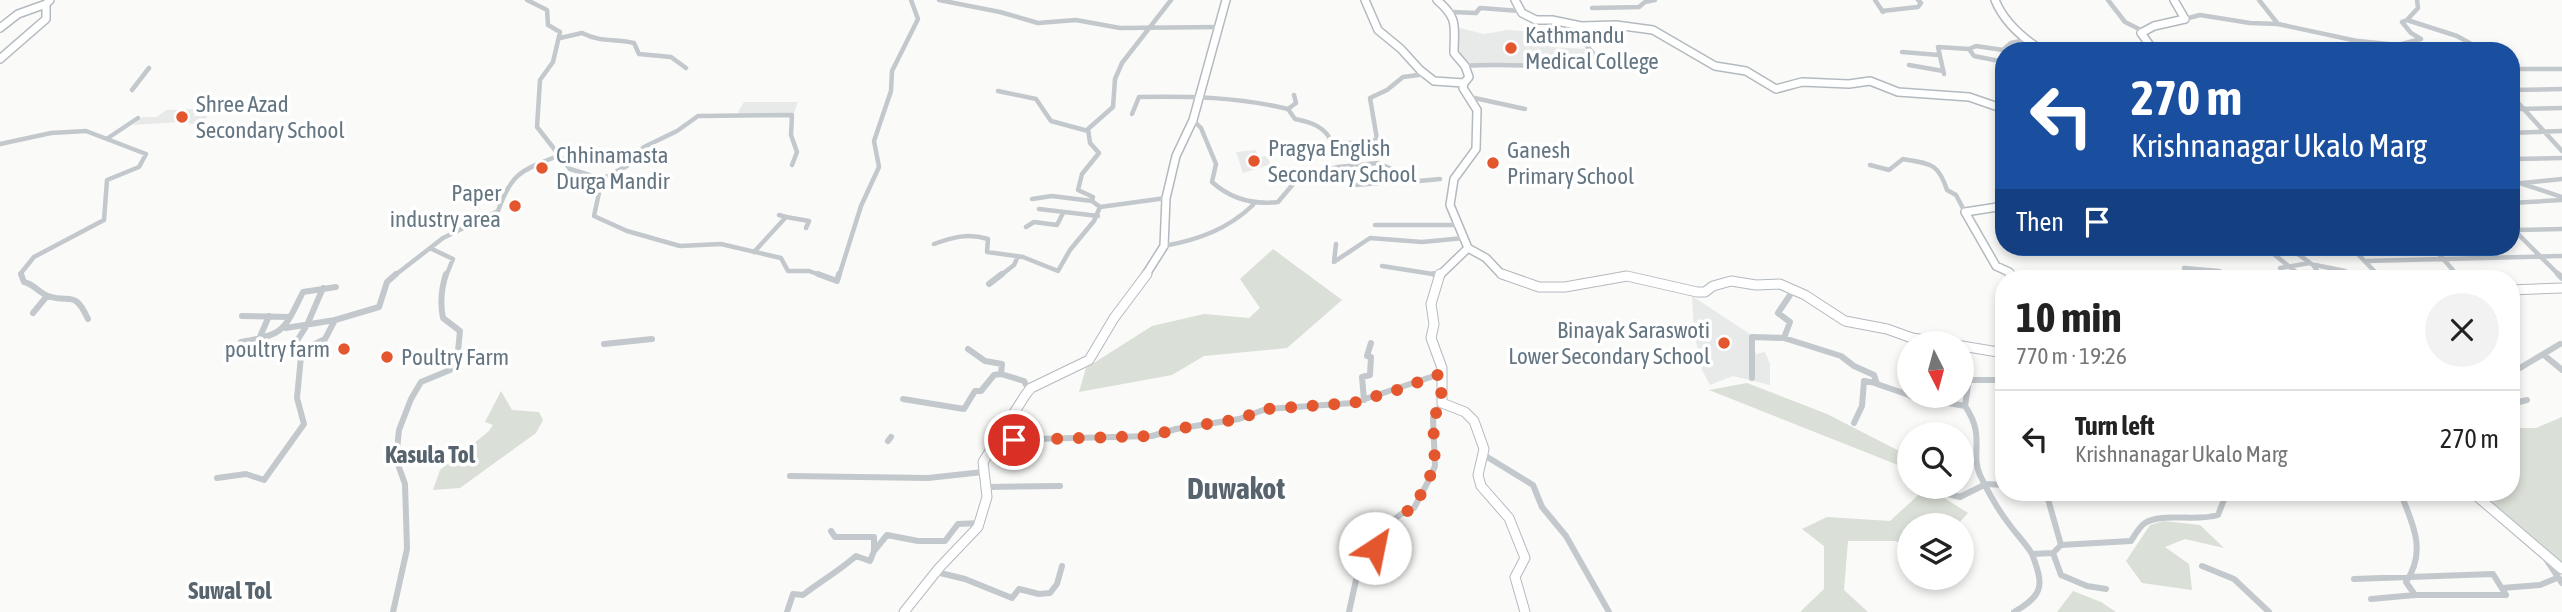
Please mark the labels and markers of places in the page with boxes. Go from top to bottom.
place label: Kathmandu Medical College [1525,22,1659,74]
marker: Kathmandu Medical College [1503,40,1519,56]
place label: Shree Azad Secondary School [196,91,345,143]
marker: Shree Azad Secondary School [174,109,190,125]
place label: Pragya English Secondary School [1268,135,1417,187]
place label: Ganesh Primary School [1507,137,1634,189]
place label: Chhinamasta Durga Mandir [556,142,671,194]
marker: Pragya English Secondary School [1246,153,1262,169]
marker: Ganesh Primary School [1485,155,1501,171]
marker: Chhinamasta Durga Mandir [534,160,550,176]
place label: Paper industry area [390,180,502,232]
marker: Paper industry area [507,198,523,214]
place label: Binayak Saraswoti Lower Secondary School [1508,317,1710,369]
marker: Binayak Saraswoti Lower Secondary School [1716,335,1732,351]
place label: poultry farm [225,336,330,362]
marker: poultry farm [336,341,352,357]
place label: Poultry Farm [401,344,509,370]
marker: Poultry Farm [379,349,395,365]
pin [984,410,1044,470]

